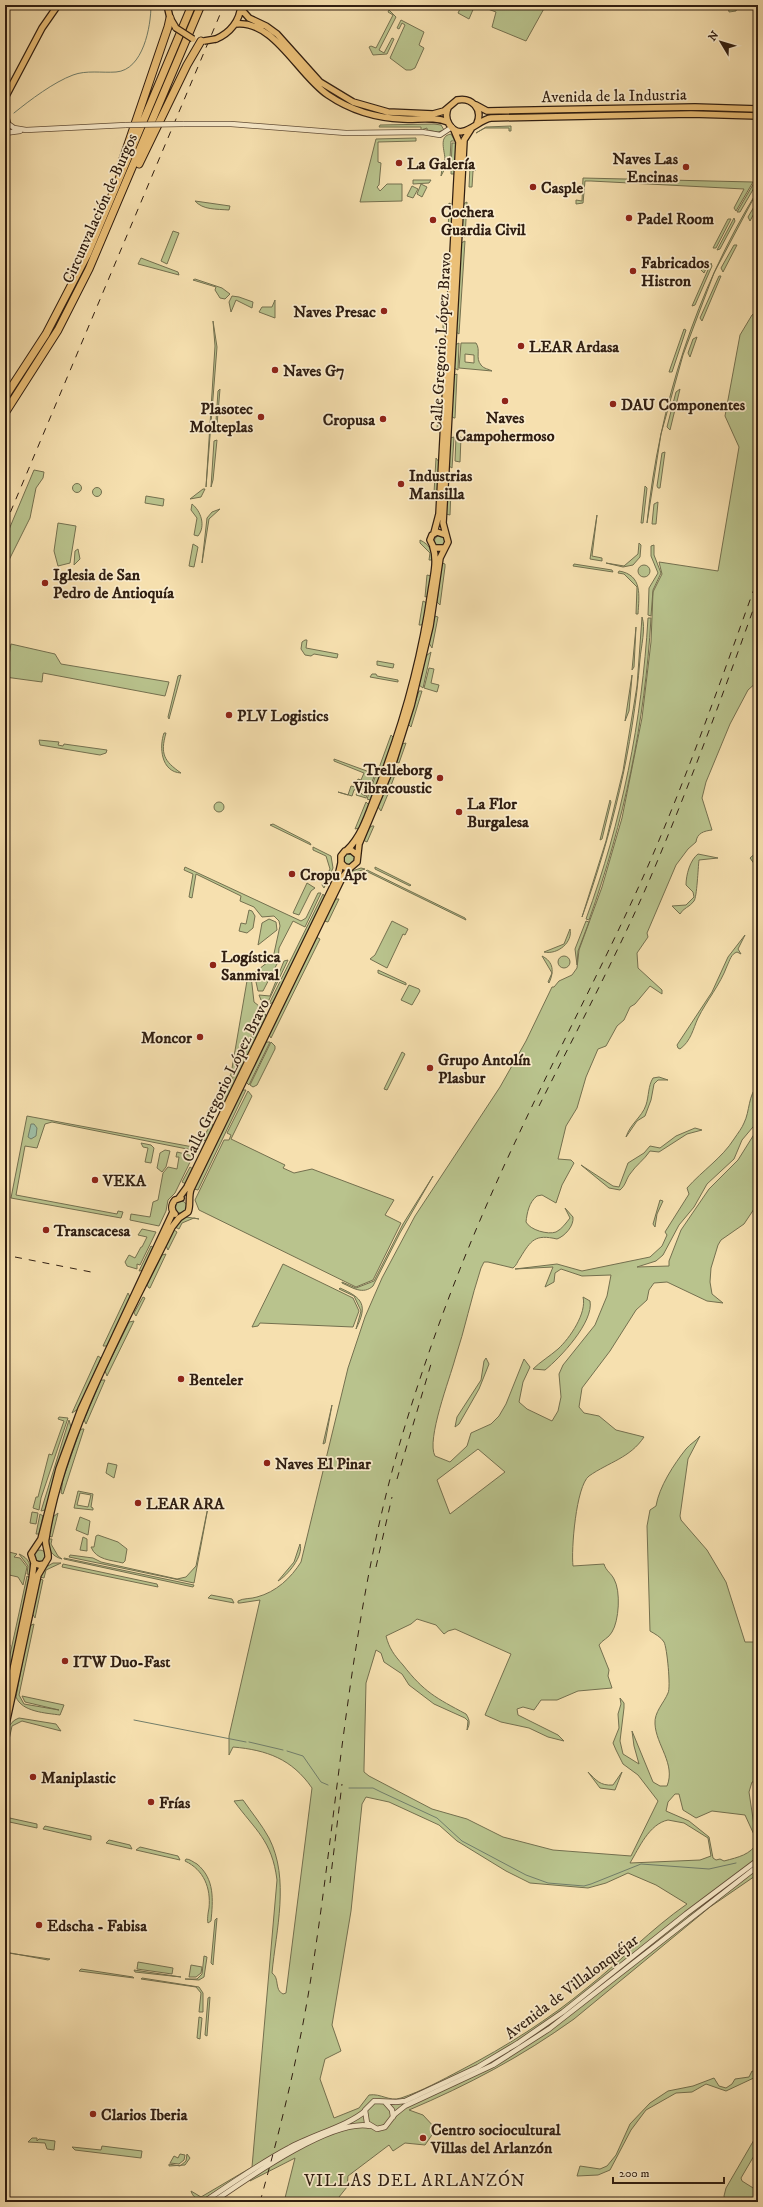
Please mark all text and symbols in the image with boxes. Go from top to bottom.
north arrow [701,22,741,62]
text: N [706,29,722,44]
street label: Avenida de la Industria [541,85,687,107]
street label: Circunvalación de Burgos [58,130,142,287]
place label: Naves Las Encinas [612,149,679,187]
place label: La Galería [407,154,476,174]
marker: La Galería [394,158,404,168]
marker: Naves Las Encinas [681,162,691,172]
place label: Casple [541,178,583,198]
marker: Casple [528,182,538,192]
place label: Cochera Guardia Civil [441,202,527,240]
place label: Padel Room [637,209,714,229]
marker: Padel Room [624,213,634,223]
marker: Cochera Guardia Civil [428,215,438,225]
street label: Calle Gregorio López Bravo [426,252,456,432]
place label: Fabricados Histron [641,253,710,291]
marker: Fabricados Histron [628,266,638,276]
place label: Naves Presac [293,302,376,322]
marker: Naves Presac [379,306,389,316]
place label: LEAR Ardasa [529,337,620,357]
marker: LEAR Ardasa [516,341,526,351]
place label: Naves G7 [283,361,345,381]
marker: Naves G7 [270,365,280,375]
place label: DAU Componentes [621,395,746,415]
marker: Naves Campohermoso [500,396,510,406]
place label: Plasotec Molteplas [190,399,254,437]
marker: DAU Componentes [608,399,618,409]
place label: Naves Campohermoso [456,408,555,446]
place label: Cropusa [323,410,376,430]
marker: Plasotec Molteplas [256,412,266,422]
marker: Cropusa [378,414,388,424]
place label: Industrias Mansilla [409,466,473,504]
marker: Industrias Mansilla [396,479,406,489]
place label: Iglesia de San Pedro de Antioquía [53,565,175,604]
marker: Iglesia de San Pedro de Antioquía [40,578,50,588]
place label: PLV Logistics [237,706,329,726]
marker: PLV Logistics [224,710,234,720]
place label: Trelleborg Vibracoustic [353,760,433,798]
marker: Trelleborg Vibracoustic [435,773,445,783]
place label: La Flor Burgalesa [467,794,530,832]
marker: La Flor Burgalesa [454,807,464,817]
place label: Cropu Apt [300,865,368,885]
marker: Cropu Apt [287,869,297,879]
place label: Logística Sanmival [221,947,282,985]
marker: Logística Sanmival [208,960,218,970]
street label: Calle Gregorio López Bravo [178,995,274,1165]
place label: Moncor [141,1028,193,1048]
marker: Moncor [195,1032,205,1042]
place label: Grupo Antolín Plasbur [438,1050,531,1088]
marker: Grupo Antolín Plasbur [425,1063,435,1073]
place label: VEKA [102,1171,147,1191]
marker: VEKA [90,1175,100,1185]
place label: Transcacesa [53,1221,131,1241]
marker: Transcacesa [41,1225,51,1235]
place label: Benteler [189,1370,244,1390]
marker: Benteler [176,1374,186,1384]
place label: Naves El Pinar [275,1454,372,1474]
marker: Naves El Pinar [262,1458,272,1468]
place label: LEAR ARA [146,1494,225,1514]
marker: LEAR ARA [133,1498,143,1508]
place label: ITW Duo-Fast [73,1652,171,1672]
marker: ITW Duo-Fast [60,1656,70,1666]
place label: Maniplastic [41,1768,116,1788]
marker: Maniplastic [28,1772,38,1782]
place label: Frías [159,1793,191,1813]
marker: Frías [146,1797,156,1807]
place label: Edscha - Fabisa [47,1916,148,1936]
marker: Edscha - Fabisa [34,1920,44,1930]
street label: Avenida de Villalonquéjar [501,1930,643,2044]
place label: Clarios Iberia [101,2105,189,2125]
marker: Clarios Iberia [88,2109,98,2119]
place label: Centro sociocultural Villas del Arlanzón [430,2120,562,2158]
marker: Centro sociocultural Villas del Arlanzón [418,2133,428,2143]
scale bar [613,2159,724,2185]
text: 200 m [619,2166,649,2181]
district label: VILLAS DEL ARLANZÓN [303,2169,526,2192]

